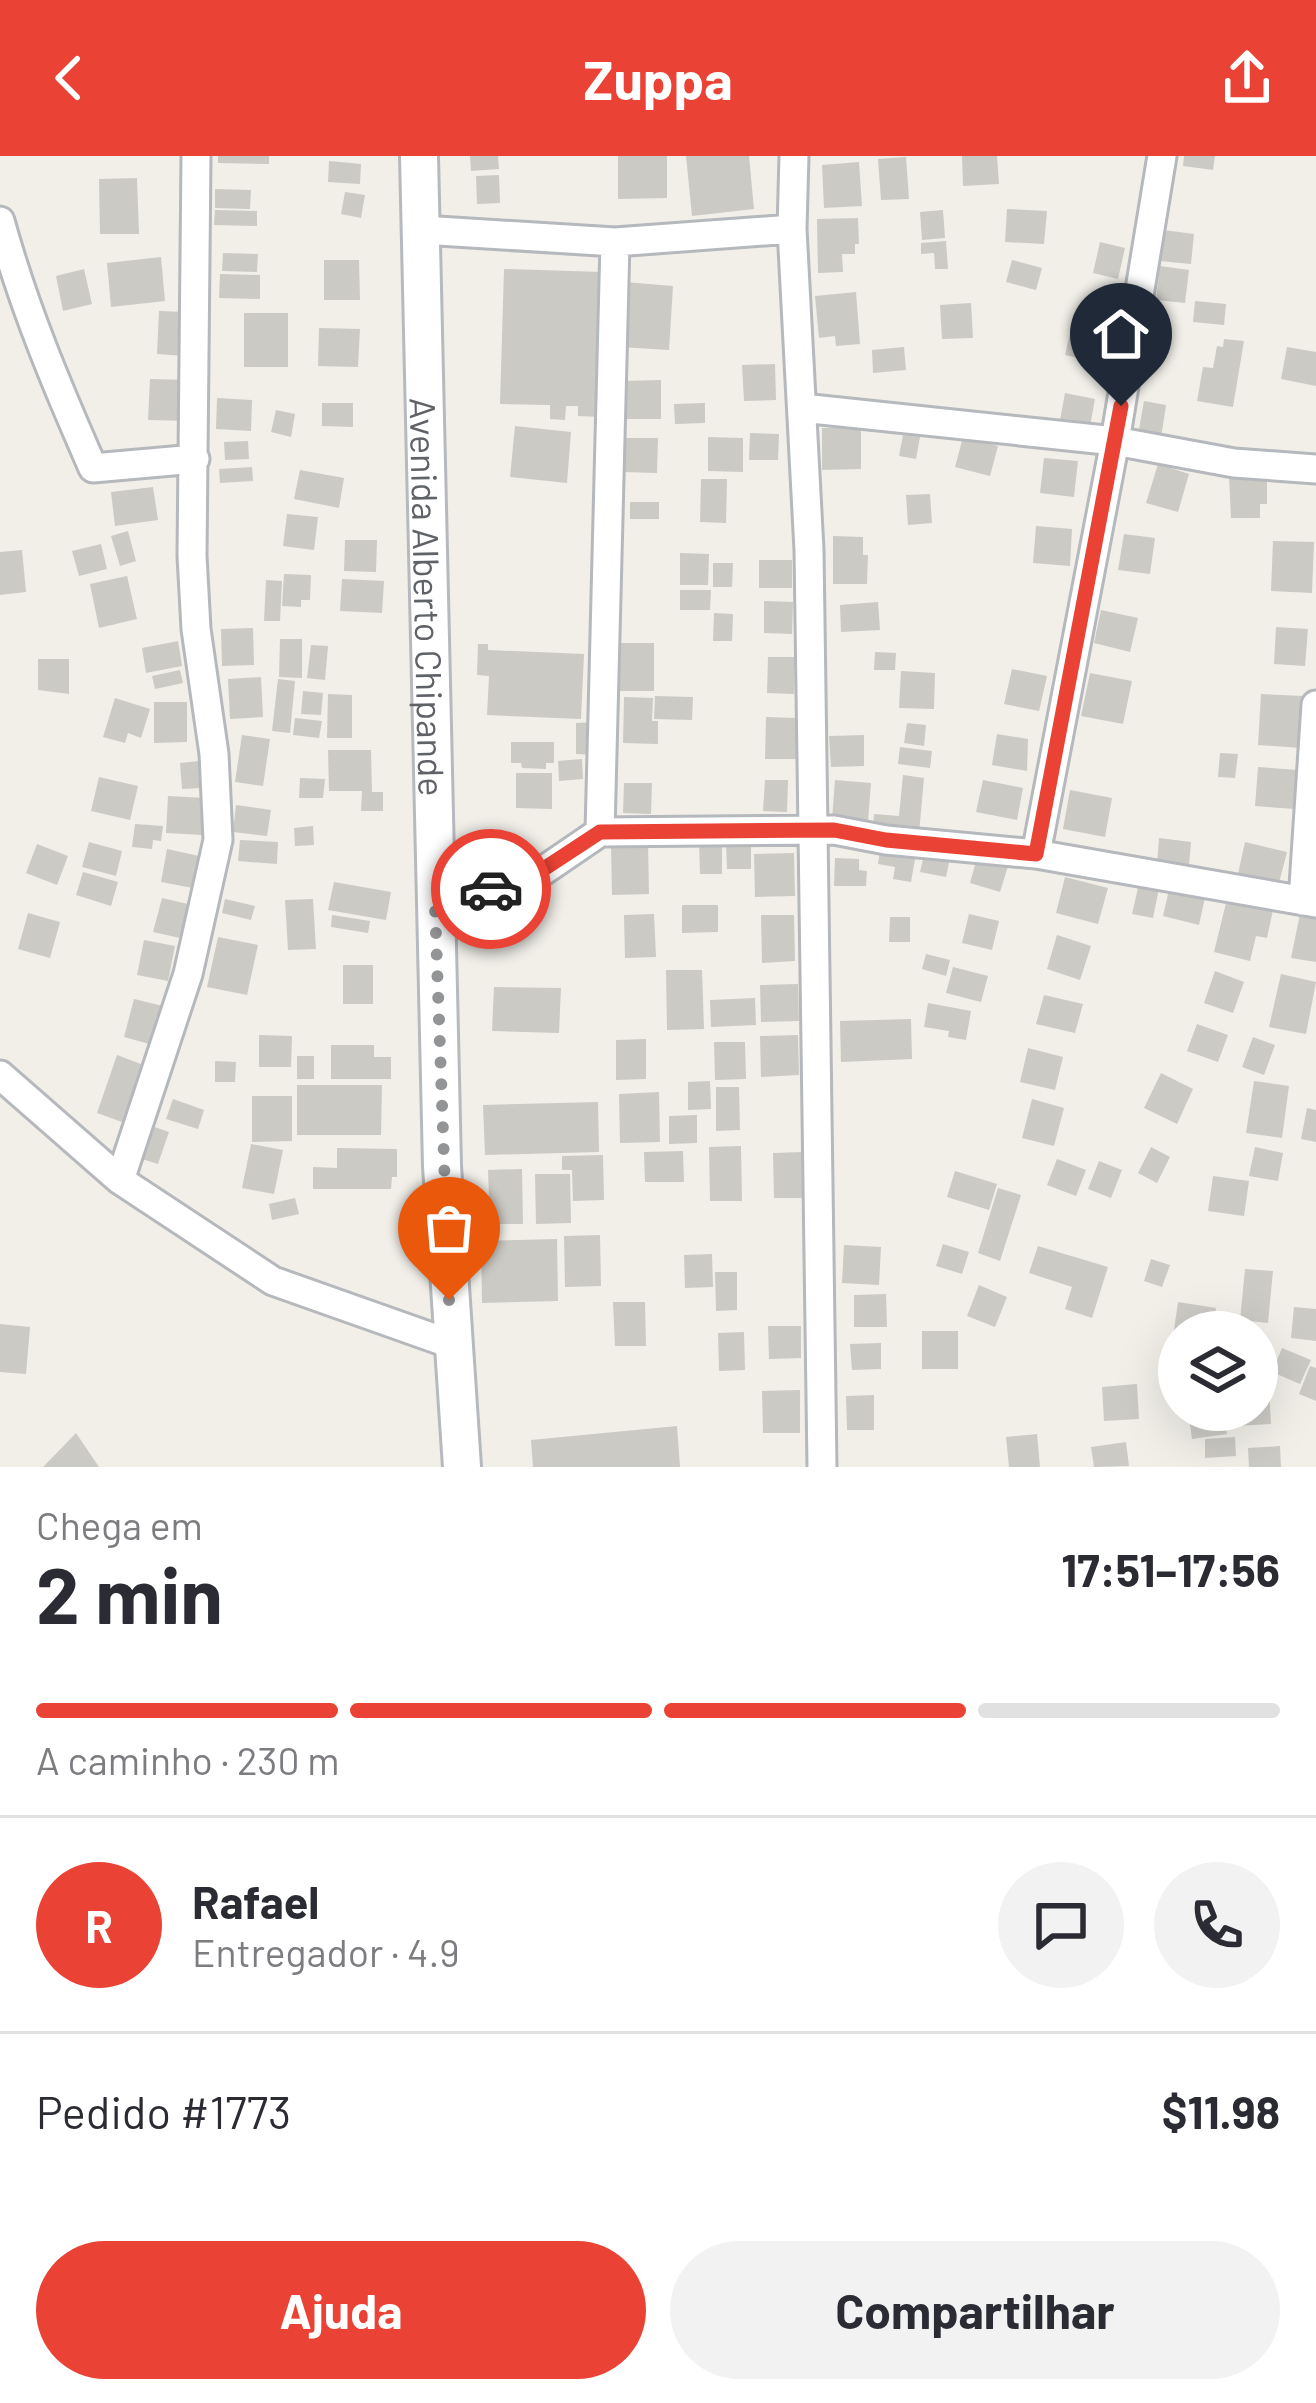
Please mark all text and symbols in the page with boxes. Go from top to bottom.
icon: back [36,45,102,111]
icon: share [1214,45,1280,111]
text: Zuppa [583,46,733,111]
pin [1070,283,1172,406]
icon: home [1088,301,1154,367]
street label: Avenida Alberto Chipande [403,397,455,797]
courier [431,829,551,949]
icon: car [458,856,524,922]
pin [398,1177,500,1300]
icon: bag [416,1195,482,1261]
map controls [1158,1311,1278,1431]
button: layers [1158,1311,1278,1431]
text: Chega em [36,1501,203,1548]
text: 17:51–17:56 [1061,1542,1280,1596]
text: 2 min [36,1546,223,1640]
text: A caminho · 230 m [36,1736,340,1783]
button: chat [998,1862,1124,1988]
button: phone [1154,1862,1280,1988]
text: Rafael [192,1874,319,1928]
text: R [85,1898,113,1952]
text: Entregador · 4.9 [192,1928,460,1975]
text: Pedido #1773 [36,2084,291,2138]
text: $11.98 [1162,2084,1280,2138]
button: Ajuda [36,2241,646,2379]
button: Compartilhar [670,2241,1280,2379]

